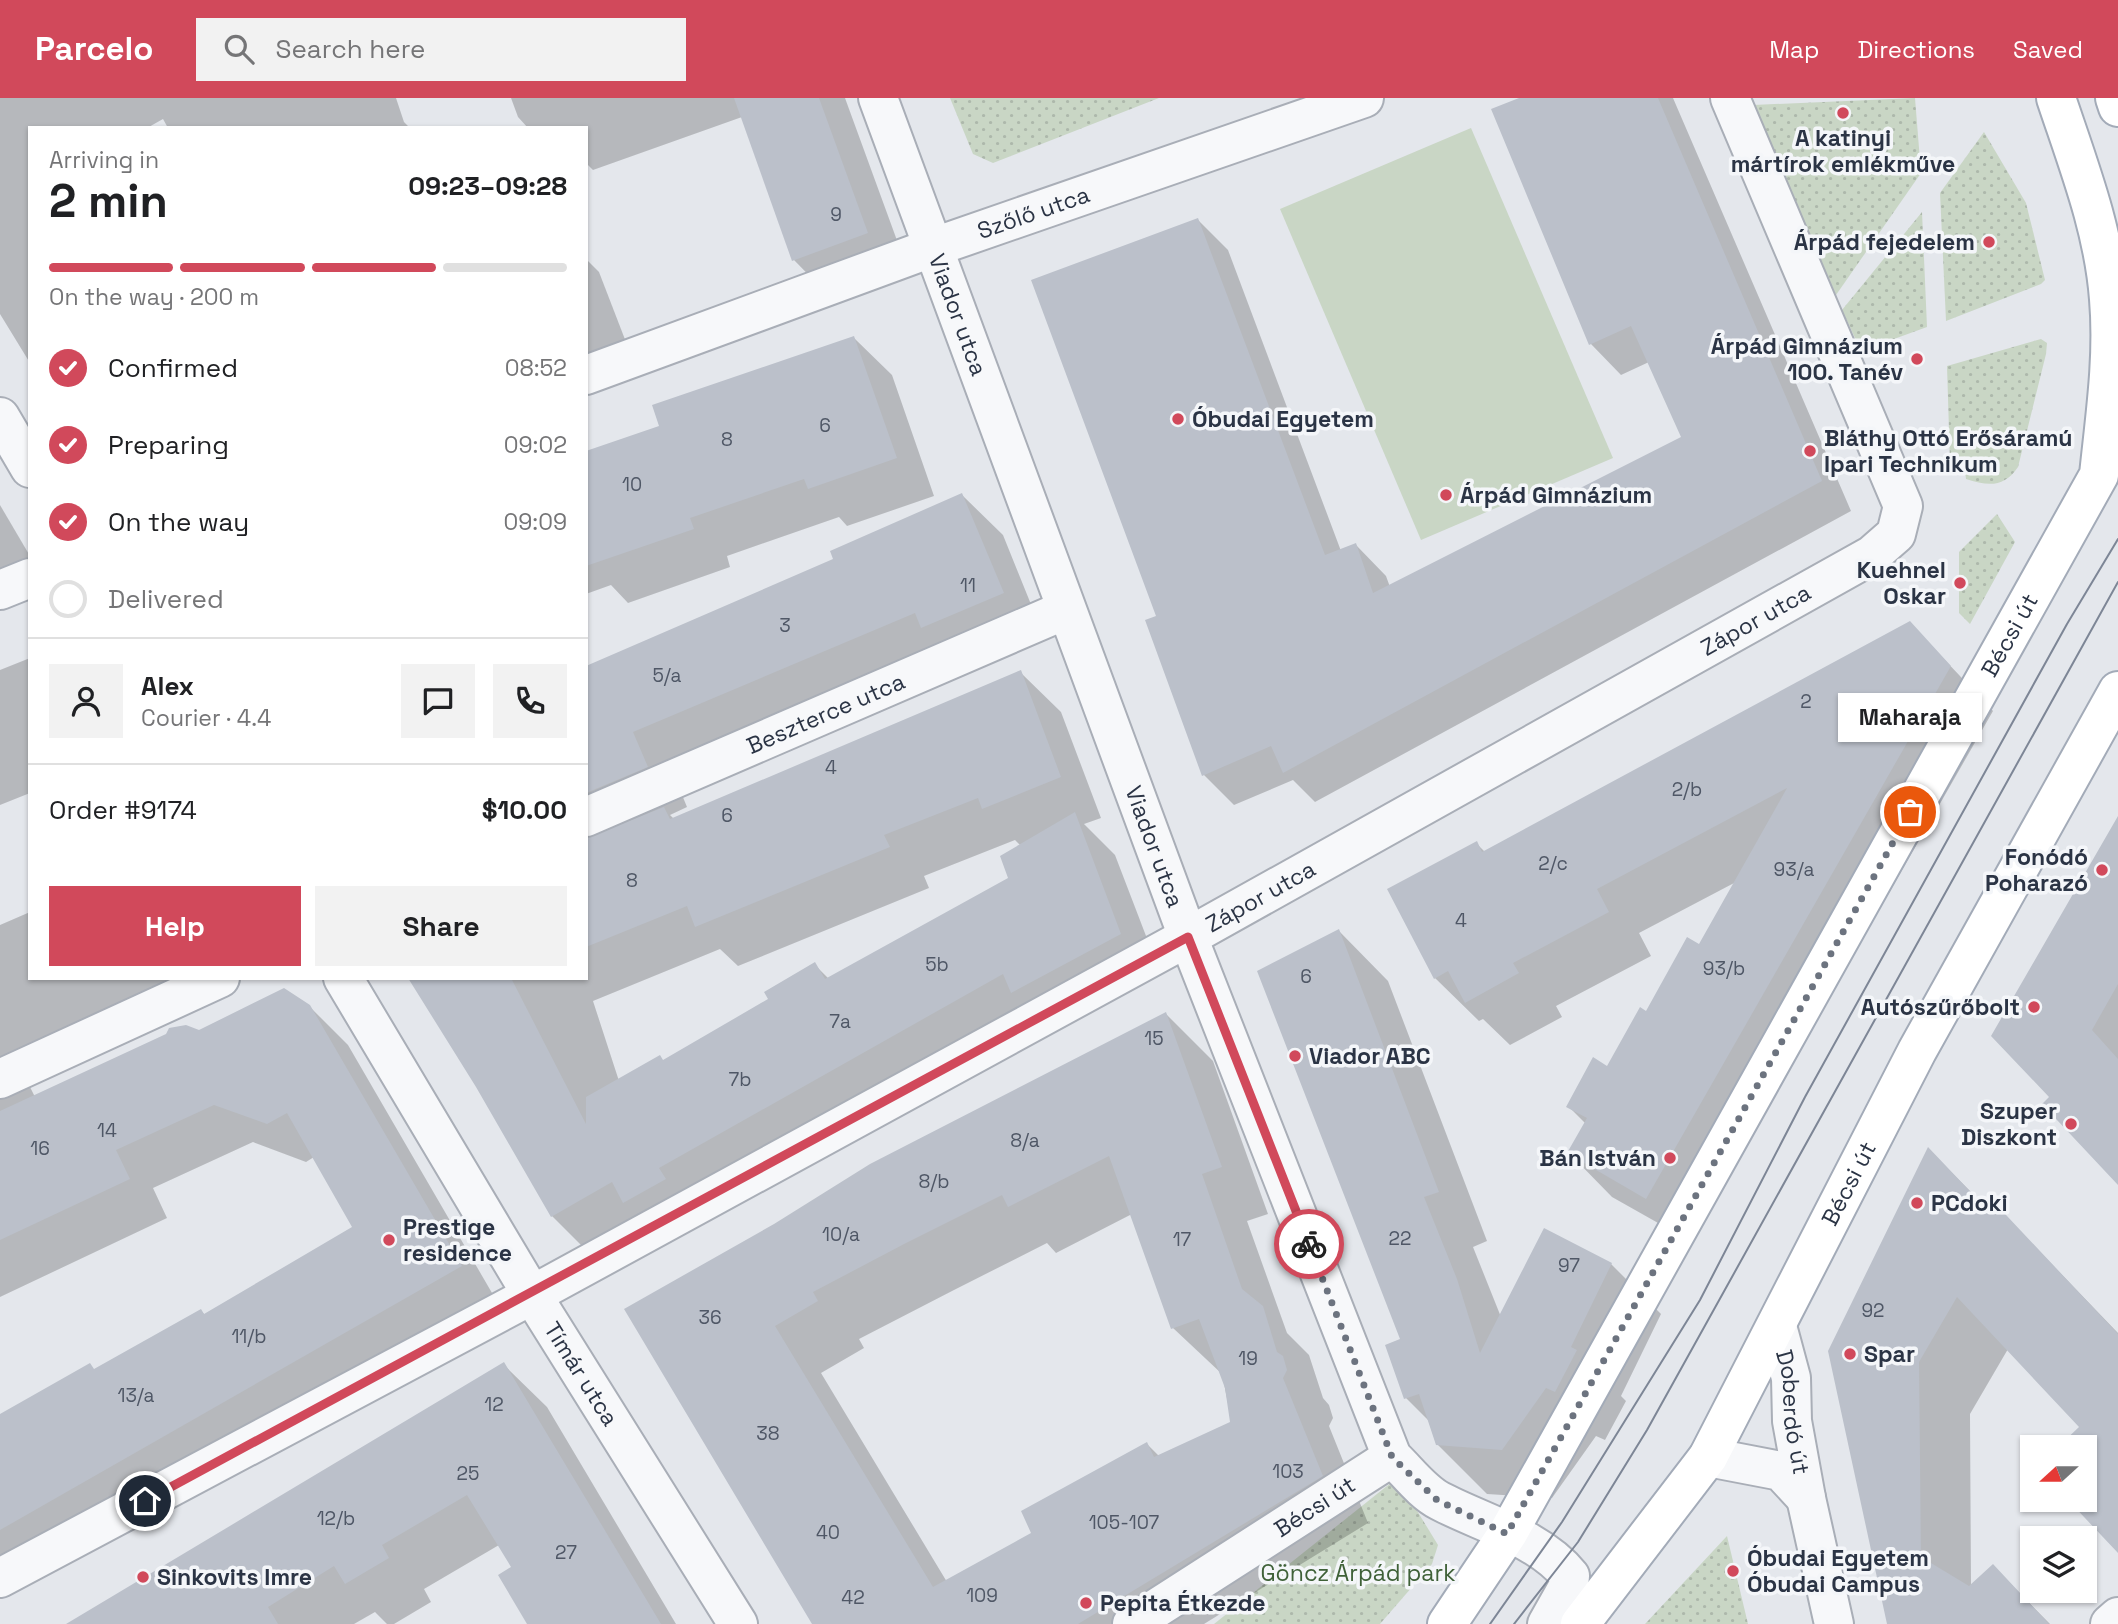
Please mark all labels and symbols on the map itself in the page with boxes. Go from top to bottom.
marker: A katinyi mártírok emlékműve [1835,105,1851,121]
place label: A katinyi mártírok emlékműve [1731,123,1955,179]
street label: Szőlő utca [973,179,1094,246]
house number: 9 [830,202,842,227]
place label: Árpád fejedelem [1794,227,1975,257]
marker: Árpád fejedelem [1981,234,1997,250]
street label: Viador utca [922,250,994,380]
place label: Árpád Gimnázium 100. Tanév [1711,331,1903,387]
marker: Árpád Gimnázium 100. Tanév [1909,351,1925,367]
place label: Óbudai Egyetem [1192,404,1374,434]
marker: Óbudai Egyetem [1170,411,1186,427]
house number: 6 [819,413,831,438]
place label: Bláthy Ottó Erősáramú Ipari Technikum [1824,423,2072,479]
house number: 8 [721,427,733,452]
marker: Bláthy Ottó Erősáramú Ipari Technikum [1802,443,1818,459]
house number: 10 [622,472,642,497]
place label: Árpád Gimnázium [1460,480,1652,510]
marker: Árpád Gimnázium [1438,487,1454,503]
place label: Kuehnel Oskar [1857,555,1946,611]
house number: 11 [960,573,976,598]
marker: Kuehnel Oskar [1952,575,1968,591]
street label: Zápor utca [1695,577,1816,663]
street label: Bécsi út [1974,588,2045,682]
house number: 3 [779,613,791,638]
house number: 5/a [652,663,682,688]
street label: Beszterce utca [742,666,909,761]
house number: 2 [1800,689,1812,714]
callout: Maharaja [1838,693,1982,742]
house number: 4 [825,755,837,780]
house number: 2/b [1672,777,1702,802]
street label: Viador utca [1118,781,1191,912]
pin [1880,782,1940,842]
house number: 6 [721,803,733,828]
place label: Fonódó Poharazó [1985,842,2088,898]
house number: 2/c [1538,851,1568,876]
street label: Zápor utca [1200,854,1321,939]
house number: 93/a [1774,857,1814,882]
marker: Fonódó Poharazó [2094,862,2110,878]
house number: 8 [626,868,638,893]
house number: 4 [1455,908,1467,933]
house number: 5b [925,952,949,977]
house number: 93/b [1703,956,1745,981]
house number: 6 [1300,964,1312,989]
place label: Autószűrőbolt [1861,992,2020,1022]
marker: Autószűrőbolt [2026,999,2042,1015]
house number: 7a [829,1009,851,1034]
house number: 15 [1144,1026,1164,1051]
place label: Viador ABC [1309,1041,1431,1071]
marker: Viador ABC [1287,1048,1303,1064]
house number: 7b [729,1067,751,1092]
place label: Szuper Diszkont [1961,1096,2057,1152]
marker: Szuper Diszkont [2063,1116,2079,1132]
house number: 14 [97,1118,117,1143]
house number: 8/a [1010,1128,1040,1153]
house number: 16 [30,1136,50,1161]
street label: Bécsi út [1815,1136,1883,1231]
place label: Bán István [1539,1143,1656,1173]
marker: Bán István [1662,1150,1678,1166]
house number: 8/b [918,1169,950,1194]
place label: PCdoki [1931,1188,2008,1218]
marker: PCdoki [1909,1195,1925,1211]
courier [1274,1209,1344,1279]
place label: Prestige residence [403,1212,512,1268]
house number: 10/a [822,1222,860,1247]
house number: 22 [1389,1226,1411,1251]
house number: 17 [1173,1227,1192,1252]
marker: Prestige residence [381,1232,397,1248]
house number: 97 [1558,1253,1580,1278]
house number: 92 [1861,1298,1885,1323]
house number: 36 [698,1305,722,1330]
street label: Tímár utca [537,1316,625,1432]
house number: 11/b [231,1324,267,1349]
place label: Spar [1864,1339,1915,1369]
house number: 19 [1238,1346,1258,1371]
street label: Doberdó út [1769,1346,1816,1477]
marker: Spar [1842,1346,1858,1362]
house number: 13/a [117,1383,155,1408]
house number: 12 [484,1392,504,1417]
house number: 38 [756,1421,780,1446]
north arrow [2020,1435,2096,1512]
house number: 103 [1272,1459,1304,1484]
house number: 25 [457,1461,479,1486]
street label: Bécsi út [1268,1470,1361,1544]
pin [115,1471,175,1531]
house number: 12/b [317,1506,355,1531]
house number: 105-107 [1089,1510,1160,1535]
house number: 40 [816,1520,840,1545]
house number: 27 [555,1540,577,1565]
place label: Óbudai Egyetem Óbudai Campus [1747,1543,1929,1599]
park label: Göncz Árpád park [1260,1558,1456,1588]
place label: Sinkovits Imre [157,1562,312,1592]
marker: Óbudai Egyetem Óbudai Campus [1725,1563,1741,1579]
marker: Sinkovits Imre [135,1569,151,1585]
house number: 109 [966,1583,998,1608]
house number: 42 [841,1585,865,1610]
place label: Pepita Étkezde [1100,1588,1266,1618]
marker: Pepita Étkezde [1078,1595,1094,1611]

